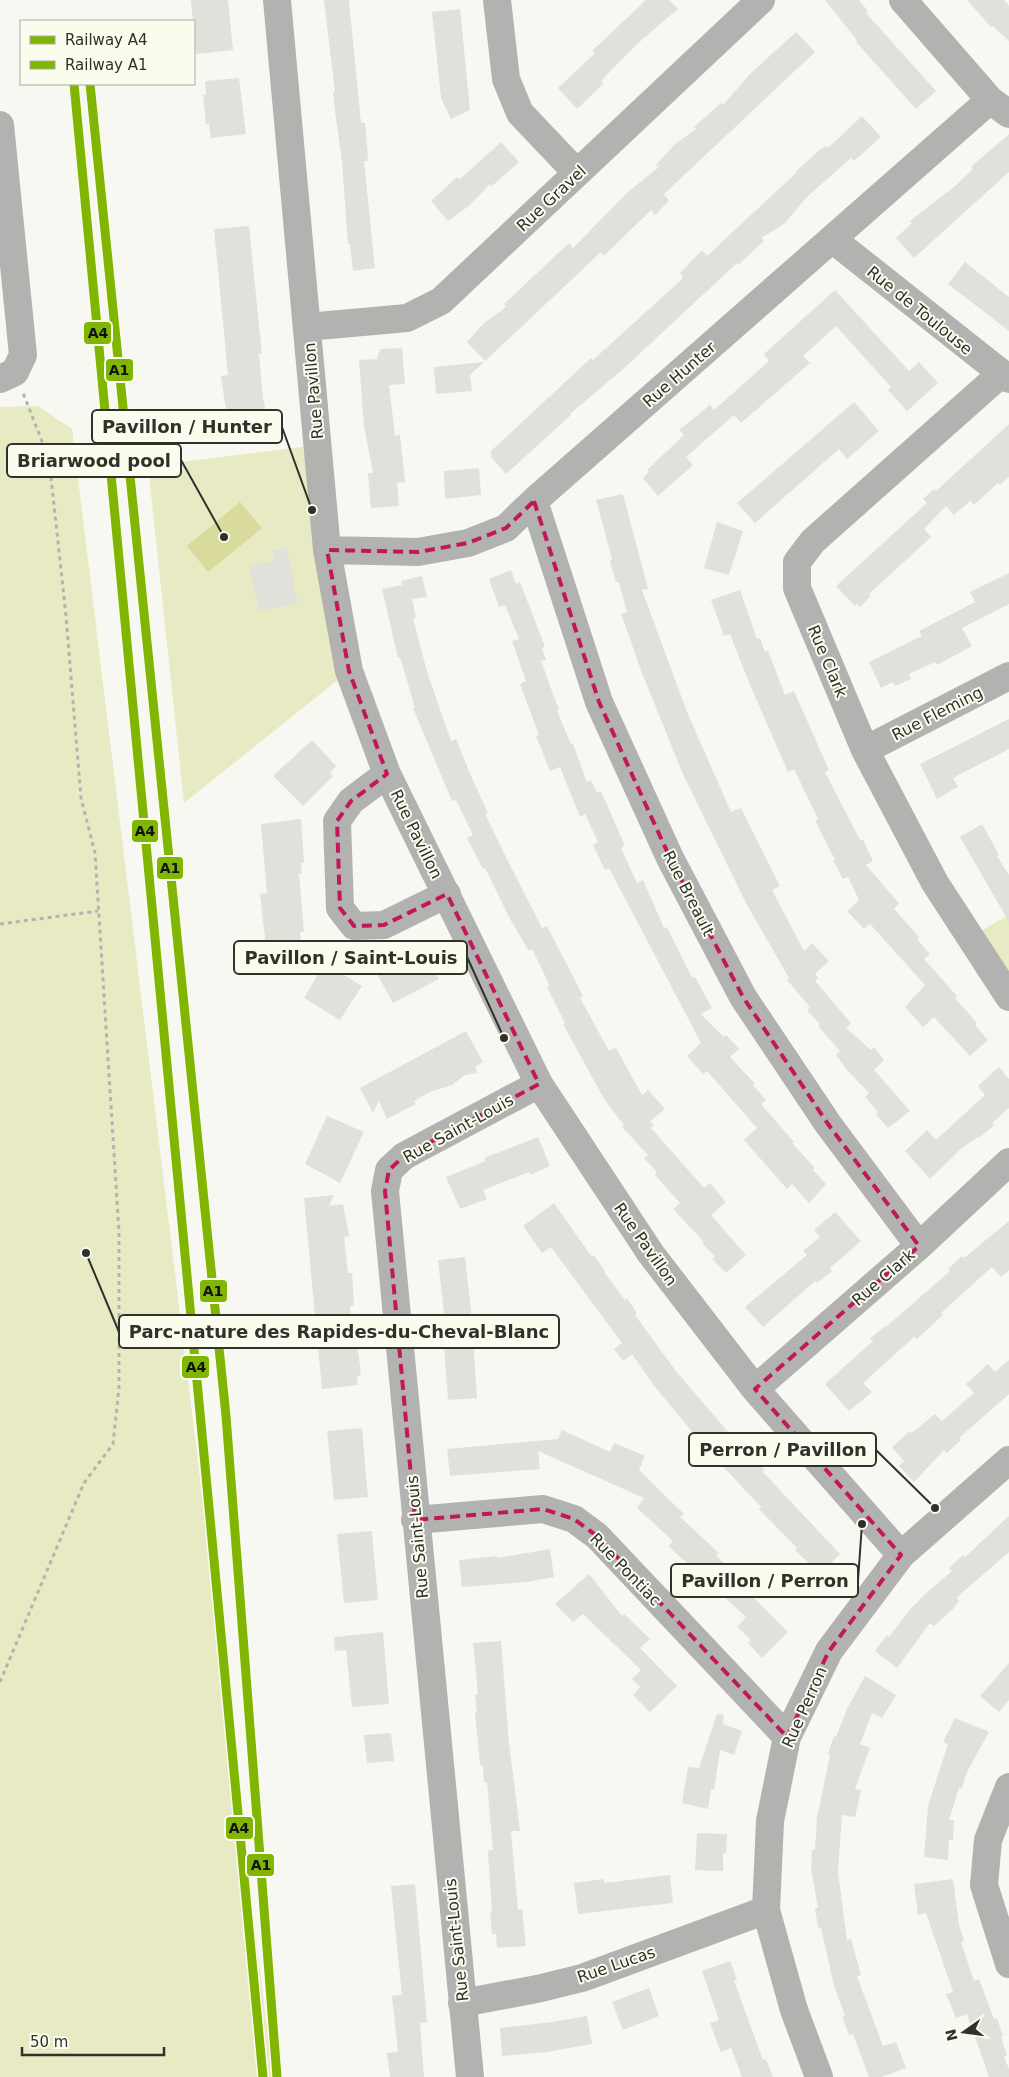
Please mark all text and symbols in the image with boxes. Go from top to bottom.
legend [20,20,195,85]
text: Railway A4 [65,31,148,49]
text: Railway A1 [65,56,148,74]
street label: Rue Gravel [513,161,590,235]
street label: Rue de Toulouse [863,262,976,359]
line badge: A4 [83,321,112,345]
text: A4 [88,325,109,341]
street label: Rue Hunter [639,337,720,411]
street label: Rue Pavillon [300,342,327,440]
line badge: A1 [105,358,134,382]
text: A1 [109,362,129,378]
callout: Pavillon / Hunter [92,410,282,443]
text: Pavillon / Hunter [102,416,272,437]
callout: Briarwood pool [7,444,181,477]
text: Briarwood pool [17,450,171,471]
street label: Rue Clark [804,622,852,701]
street label: Rue Fleming [889,682,986,744]
street label: Rue Pavillon [387,786,446,882]
line badge: A4 [131,819,159,843]
text: A4 [135,823,156,839]
street label: Rue Breault [659,847,718,939]
line badge: A1 [156,856,184,880]
text: A1 [160,860,180,876]
callout: Pavillon / Saint-Louis [234,941,467,974]
text: Pavillon / Saint-Louis [244,947,458,968]
street label: Rue Saint-Louis [400,1090,517,1167]
street label: Rue Pavillon [610,1199,681,1289]
street label: Rue Clark [848,1245,919,1310]
line badge: A1 [199,1279,228,1303]
text: A1 [203,1283,223,1299]
callout: Parc-nature des Rapides-du-Cheval-Blanc [119,1315,559,1348]
text: Parc-nature des Rapides-du-Cheval-Blanc [129,1321,549,1342]
line badge: A4 [181,1355,210,1379]
text: A4 [186,1359,207,1375]
callout: Perron / Pavillon [689,1433,876,1466]
text: Perron / Pavillon [699,1439,867,1460]
street label: Rue Saint-Louis [403,1475,432,1599]
street label: Rue Pontiac [586,1529,665,1610]
callout: Pavillon / Perron [671,1564,858,1597]
text: Pavillon / Perron [681,1570,849,1591]
street label: Rue Perron [778,1664,831,1751]
line badge: A4 [225,1816,254,1840]
text: A4 [229,1820,250,1836]
line badge: A1 [246,1853,275,1877]
text: A1 [251,1857,271,1873]
street label: Rue Saint-Louis [441,1878,472,2002]
street label: Rue Lucas [575,1942,658,1987]
north arrow [939,2007,989,2057]
scale bar [22,2024,165,2056]
text: N [942,2028,961,2043]
text: 50 m [30,2033,68,2051]

